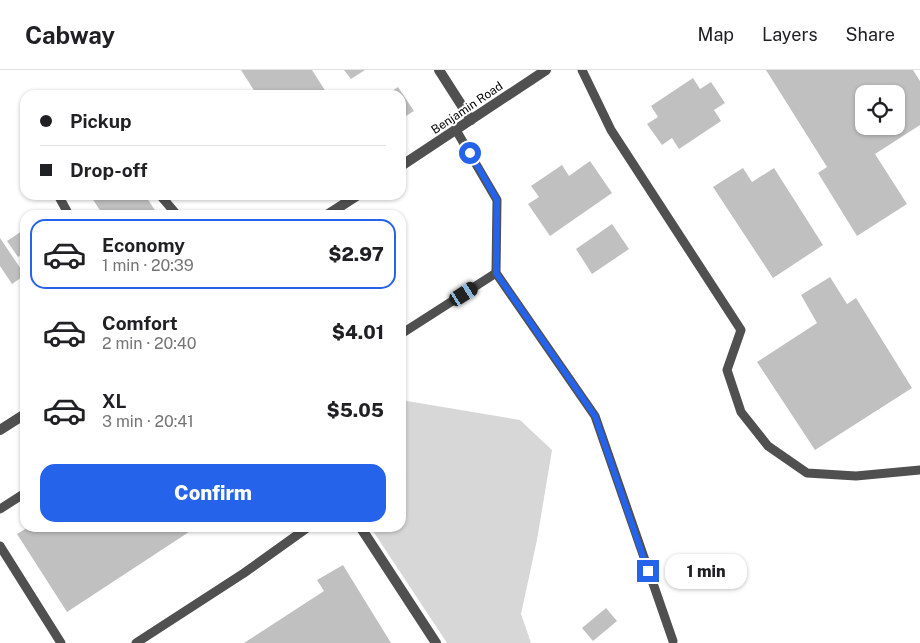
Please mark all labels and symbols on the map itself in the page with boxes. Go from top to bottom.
street label: Benjamin Road [429,79,505,137]
route start [459,142,481,164]
car [447,280,480,308]
callout: 1 min [666,554,748,588]
route end [637,560,659,582]

